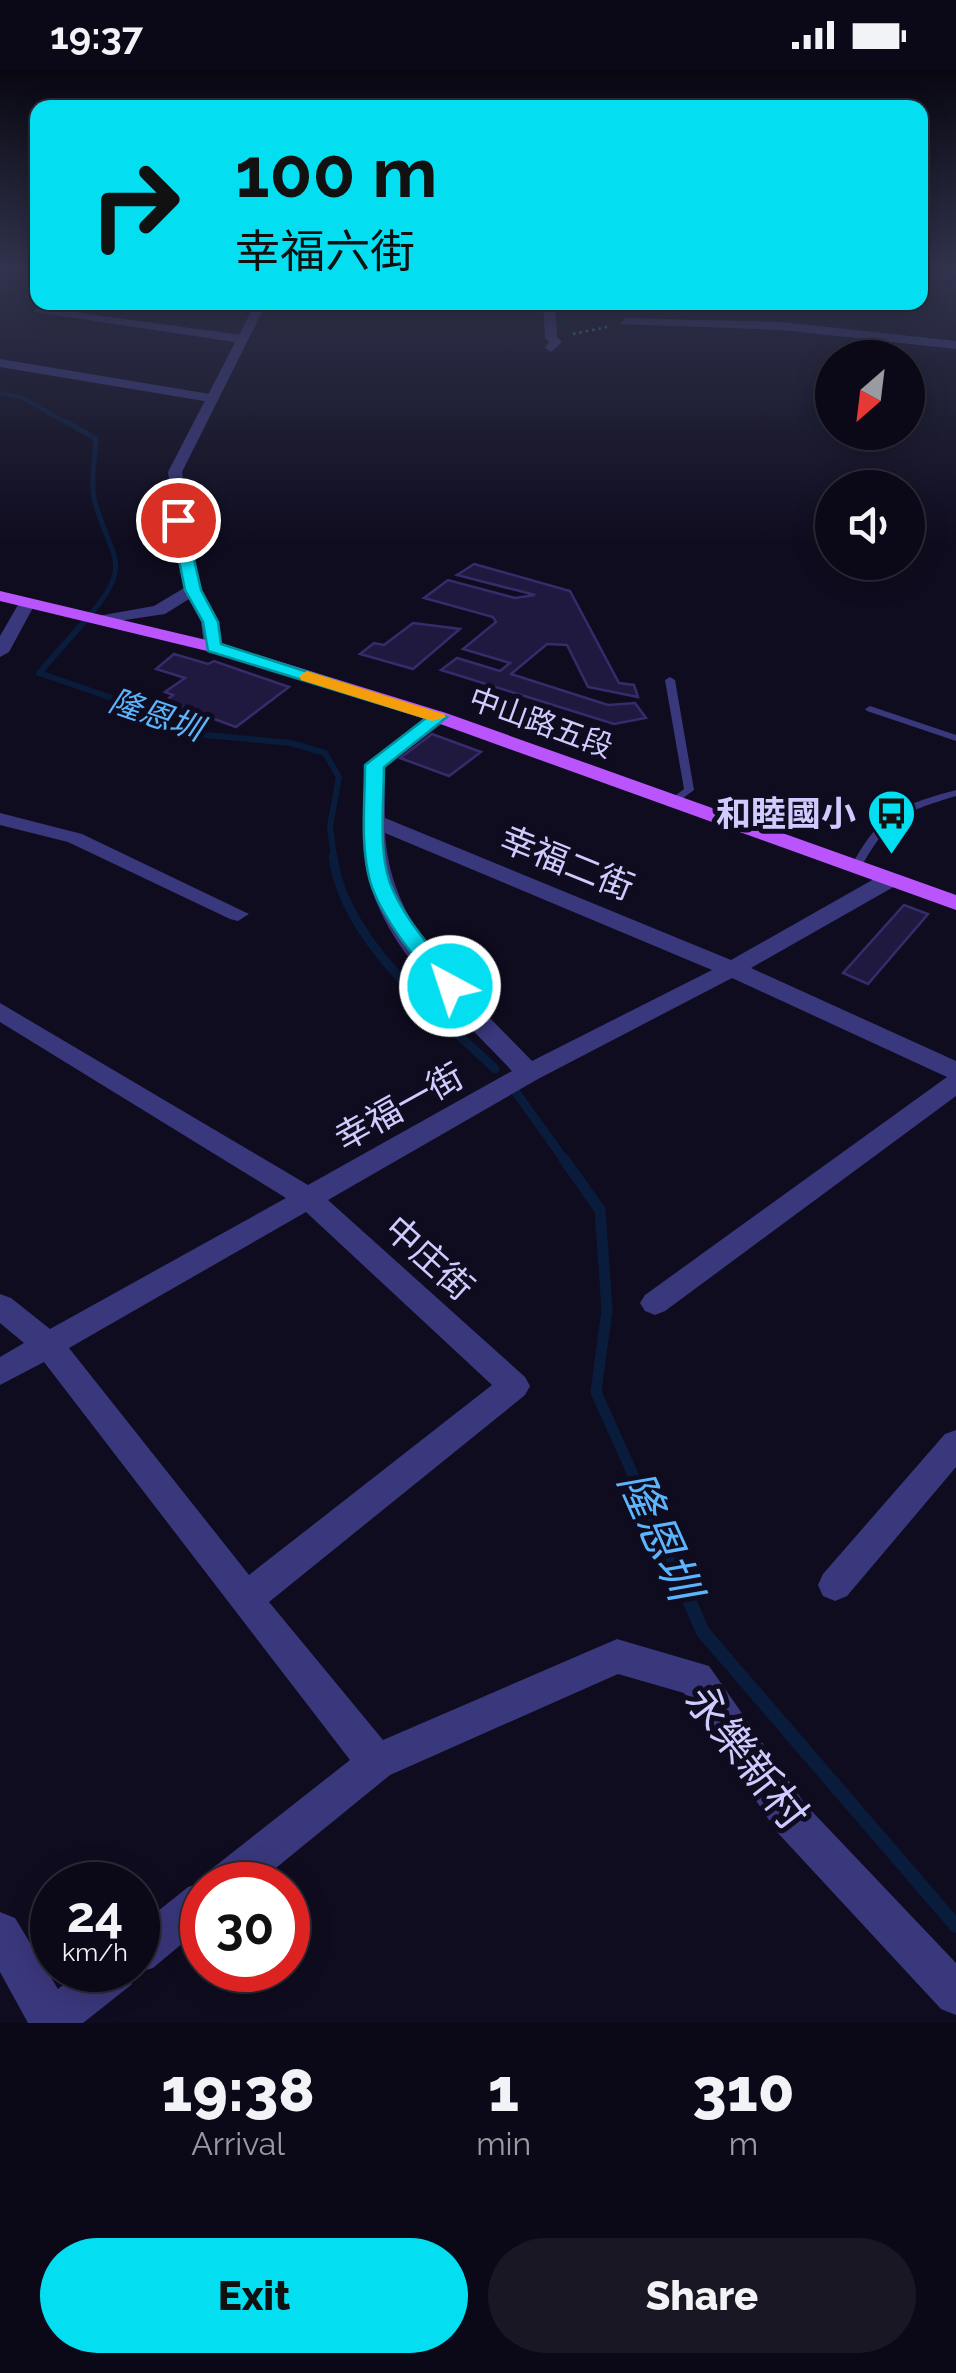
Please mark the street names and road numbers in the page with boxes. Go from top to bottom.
street label: 中山路五段 [465,680,618,765]
street label: 幸福二街 [495,817,640,908]
street label: 幸福一街 [328,1055,470,1158]
street label: 中庄街 [377,1207,482,1308]
street label: 永樂新村 [676,1676,818,1839]

